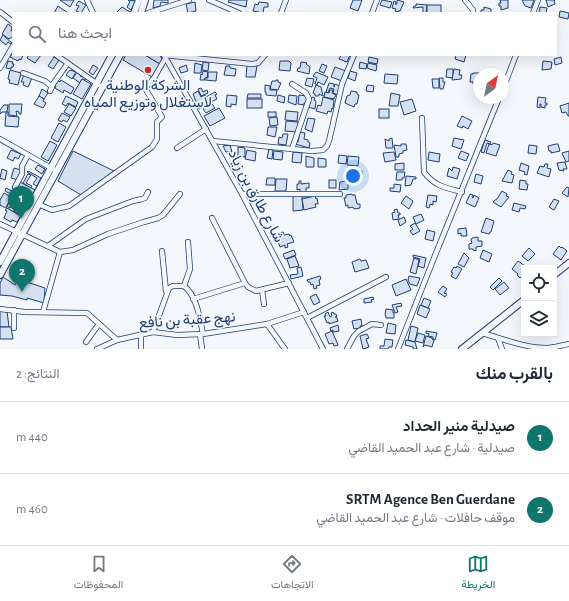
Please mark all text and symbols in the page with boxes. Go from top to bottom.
search box [12,12,557,56]
icon: search [26,23,48,45]
text: ابحث هنا [58,26,112,41]
marker: الشركة الوطنية لاستغلال وتوزيع المياه [143,65,153,75]
north arrow [473,68,509,104]
place label: الشركة الوطنية لاستغلال وتوزيع المياه [84,78,212,113]
street label: شارع طارق بن زياد [223,147,287,246]
your location [343,166,363,186]
pin: 1 [8,186,34,219]
pin: 2 [9,259,35,292]
map controls [521,265,557,337]
button: locate [521,265,557,301]
button: layers [521,301,557,337]
street label: نهج عقبة بن نافع [138,309,236,334]
text: بالقرب منك [476,365,553,382]
text: النتائج: 2 [16,368,60,381]
text: صيدلية منير الحداد [403,419,515,434]
text: 440 m [16,431,48,444]
text: 1 [538,431,542,444]
text: صيدلية · شارع عبد الحميد القاضي [349,442,515,455]
text: SRTM Agence Ben Guerdane [346,492,515,507]
text: 460 m [16,503,48,516]
text: 2 [537,503,543,516]
text: موقف حافلات · شارع عبد الحميد القاضي [316,512,515,525]
tab: المحفوظات [74,553,123,594]
tab: الاتجاهات [271,553,314,594]
tab: الخريطة [461,553,495,594]

